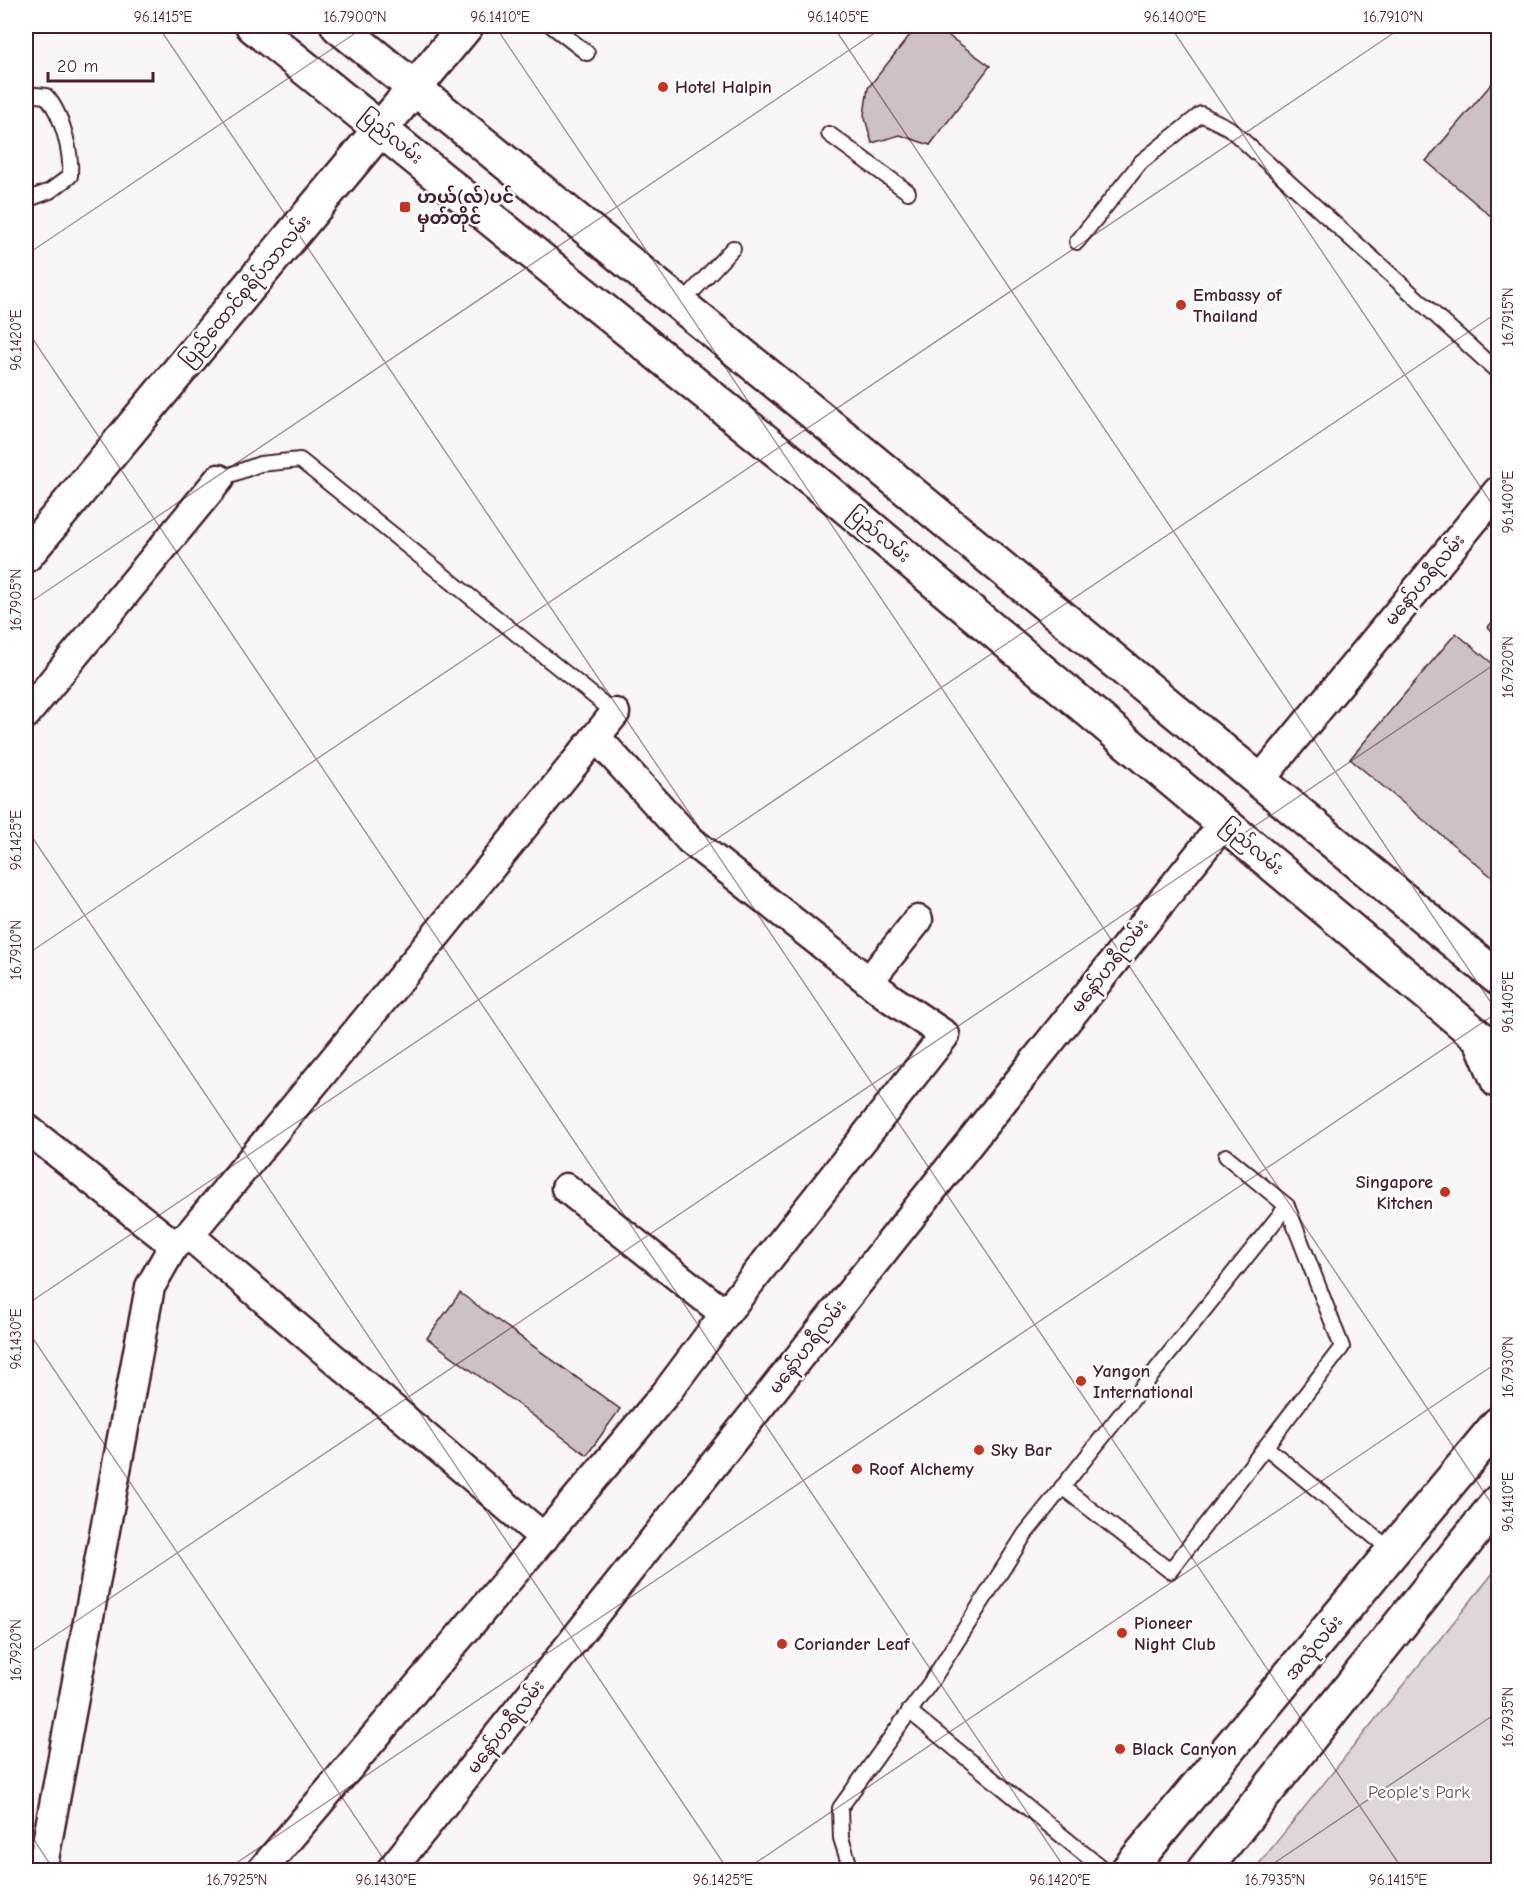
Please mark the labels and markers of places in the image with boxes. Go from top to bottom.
place label: Hotel Halpin [675,77,772,98]
marker: Hotel Halpin [656,80,670,94]
place label: ဟယ်(လ်)ပင် မှတ်တိုင် [417,185,514,232]
marker: ဟယ်(လ်)ပင် မှတ်တိုင် [398,200,412,214]
place label: Embassy of Thailand [1193,285,1283,327]
marker: Embassy of Thailand [1174,298,1188,312]
place label: Singapore Kitchen [1356,1172,1433,1214]
marker: Singapore Kitchen [1438,1185,1452,1199]
place label: Yangon International [1093,1361,1193,1403]
marker: Yangon International [1074,1374,1088,1388]
place label: Sky Bar [991,1440,1052,1461]
marker: Sky Bar [972,1443,986,1457]
place label: Roof Alchemy [869,1459,975,1480]
marker: Roof Alchemy [850,1462,864,1476]
place label: Pioneer Night Club [1134,1613,1216,1655]
marker: Pioneer Night Club [1115,1626,1129,1640]
place label: Coriander Leaf [794,1634,911,1655]
marker: Coriander Leaf [775,1637,789,1651]
place label: Black Canyon [1132,1739,1237,1760]
marker: Black Canyon [1113,1742,1127,1756]

